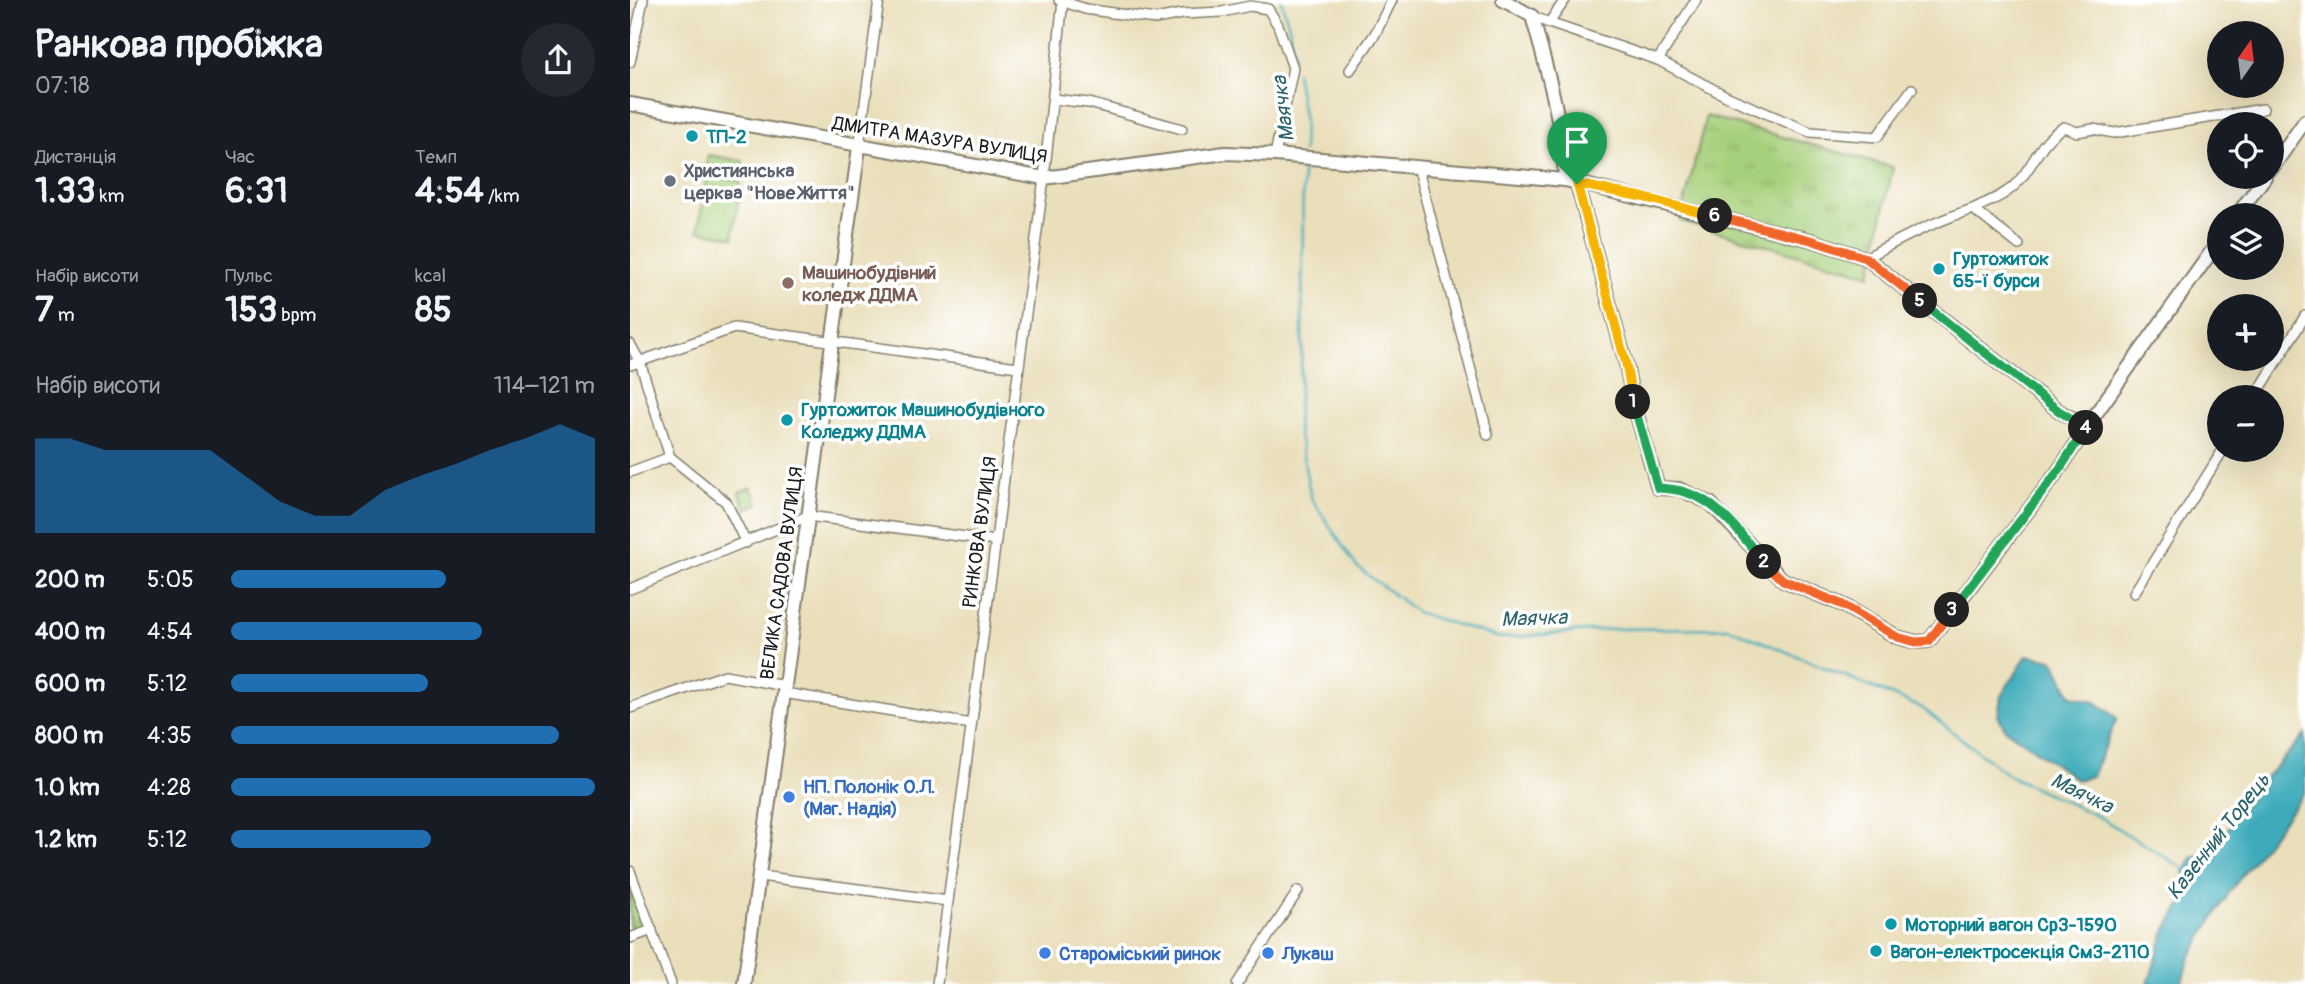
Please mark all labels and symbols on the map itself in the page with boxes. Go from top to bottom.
north arrow [2207,21,2284,98]
water label: Маячка [1266,73,1301,143]
street label: ДМИТРА МАЗУРА ВУЛИЦЯ [830,111,1049,169]
pin [1547,112,1607,184]
place label: ТП-2 [705,125,747,149]
marker: ТП-2 [684,128,700,144]
place label: Християнська церква "Нове Життя" [684,159,855,205]
marker: Християнська церква "Нове Життя" [662,173,678,189]
pin: 6 [1698,198,1732,234]
place label: Гуртожиток 65-ї бурси [1953,247,2049,293]
place label: Машинобудівний коледж ДДМА [802,261,936,307]
marker: Гуртожиток 65-ї бурси [1931,261,1947,277]
marker: Машинобудівний коледж ДДМА [780,275,796,291]
pin: 5 [1902,284,1938,318]
pin: 1 [1616,384,1650,420]
place label: Гуртожиток Машинобудівного Коледжу ДДМА [801,398,1046,444]
pin: 4 [2068,410,2104,446]
marker: Гуртожиток Машинобудівного Коледжу ДДМА [779,412,795,428]
street label: РИНКОВА ВУЛИЦЯ [957,455,1002,609]
street label: ВЕЛИКА САДОВА ВУЛИЦЯ [755,465,809,681]
pin: 2 [1746,544,1782,580]
pin: 3 [1934,592,1970,628]
water label: Маячка [1501,604,1569,633]
water label: Маячка [2046,767,2118,821]
water label: Казенний Торець [2161,767,2276,905]
place label: НП. Полонік О.Л. (Маг. Надія) [803,775,935,821]
marker: НП. Полонік О.Л. (Маг. Надія) [781,789,797,805]
place label: Моторний вагон Ср3-1590 [1905,913,2117,937]
marker: Моторний вагон Ср3-1590 [1883,916,1899,932]
place label: Вагон-електросекція См3-2110 [1890,940,2150,964]
place label: Староміський ринок [1059,942,1221,966]
place label: Лукаш [1281,942,1334,966]
marker: Вагон-електросекція См3-2110 [1868,943,1884,959]
marker: Староміський ринок [1037,945,1053,961]
marker: Лукаш [1260,945,1276,961]

